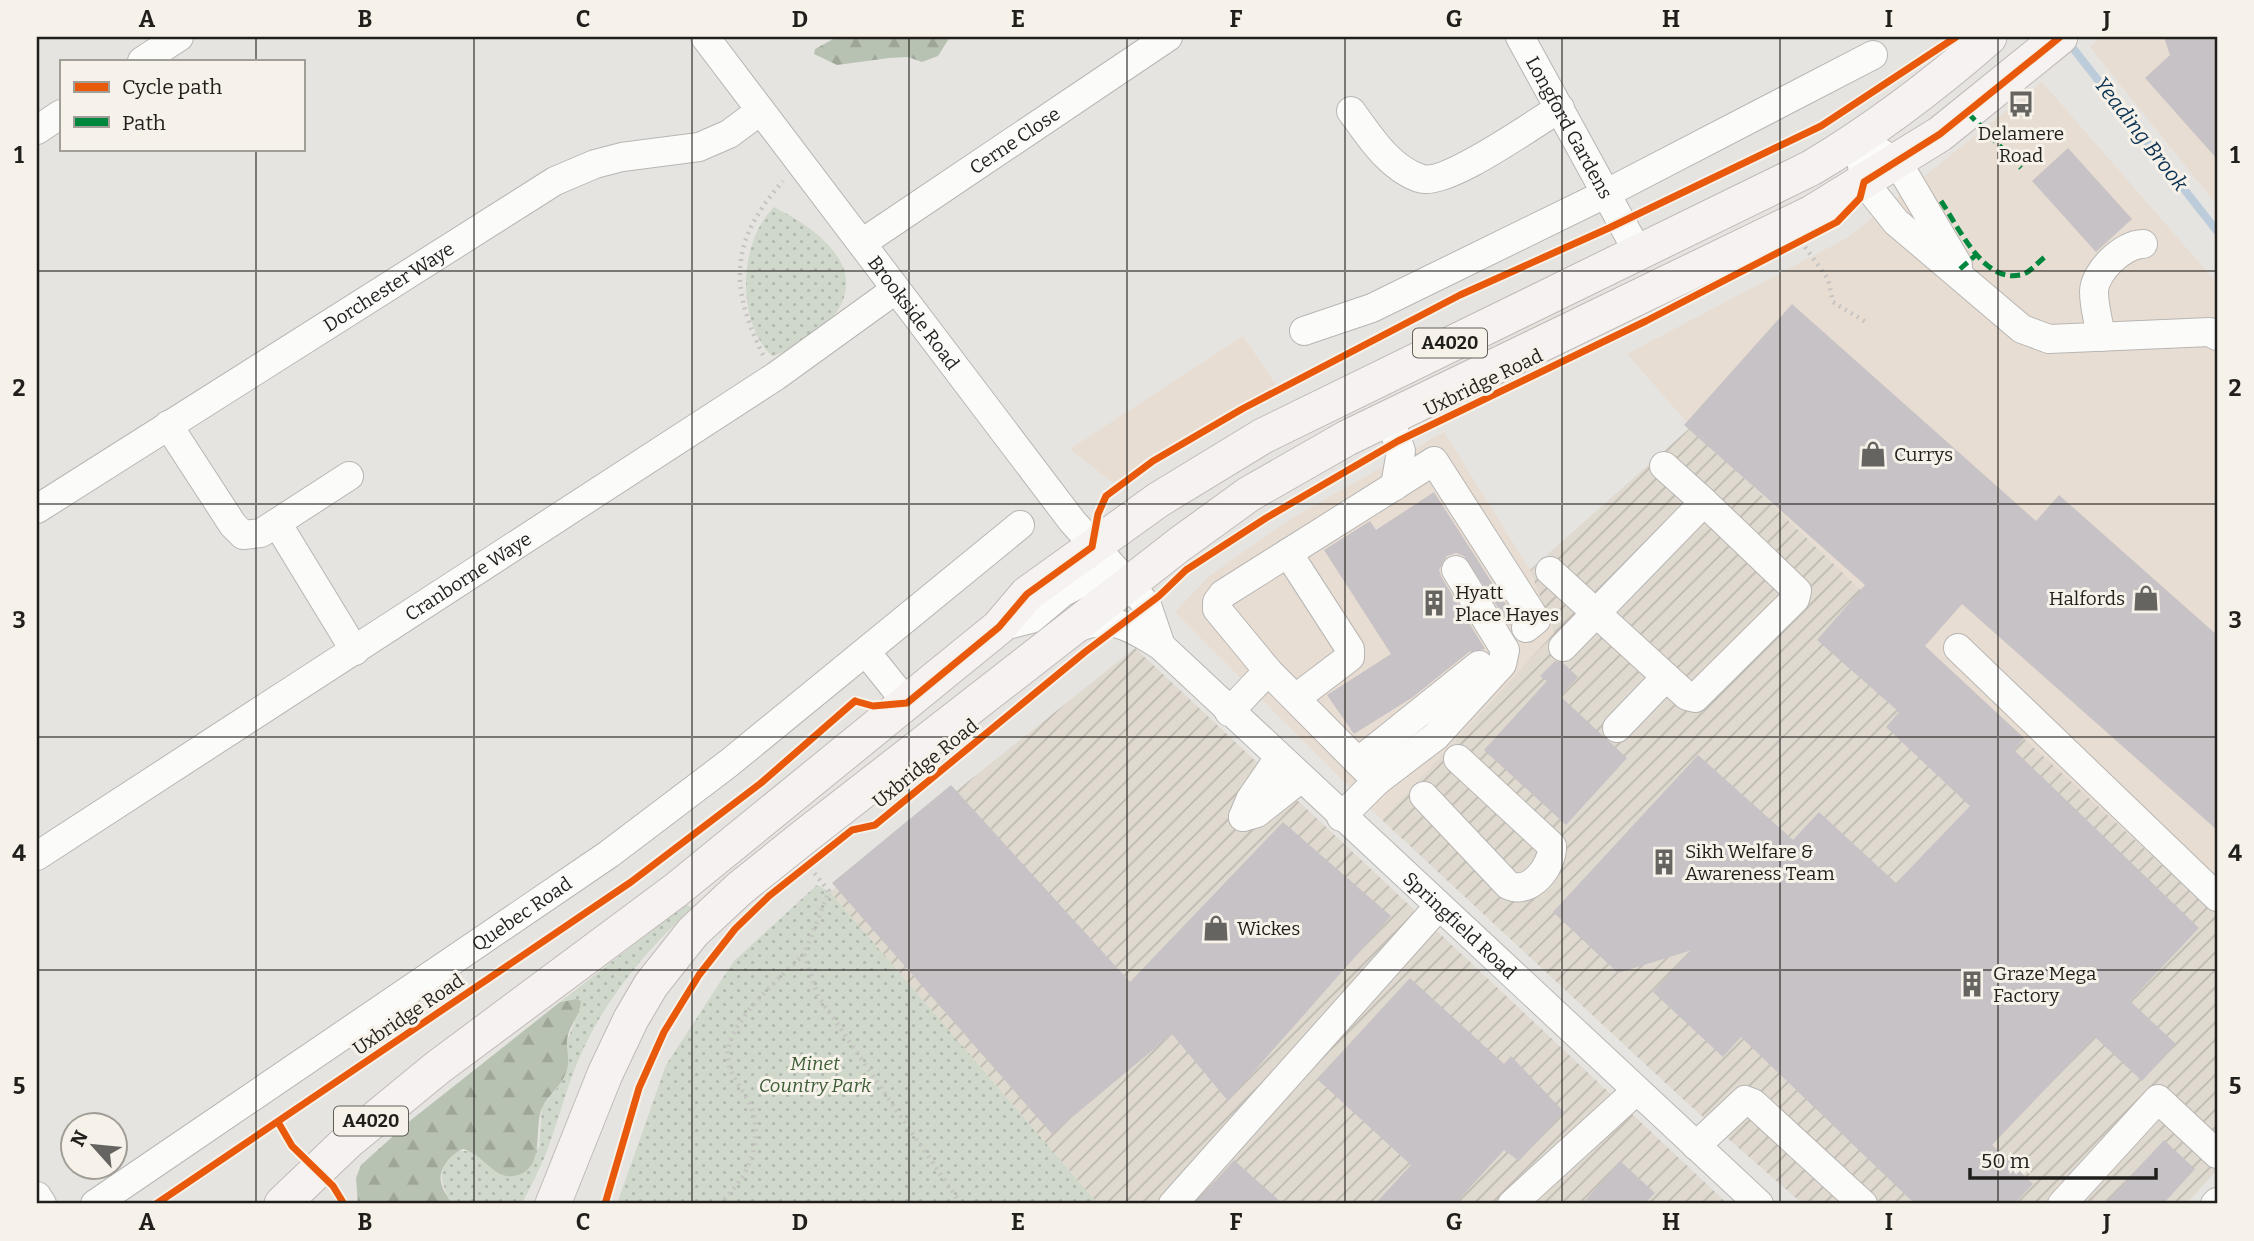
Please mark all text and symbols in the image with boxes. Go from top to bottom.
text: A [139,5,156,33]
text: B [358,5,372,33]
text: C [576,5,590,33]
text: D [792,5,808,33]
text: E [1011,5,1025,33]
text: F [1230,5,1243,33]
text: G [1446,5,1463,33]
text: H [1662,5,1680,33]
text: I [1885,5,1893,33]
text: J [2101,5,2111,33]
street label: Longford Gardens [1521,52,1617,203]
legend [60,60,304,150]
water label: Yeading Brook [2088,72,2194,197]
text: Cycle path [122,74,222,100]
bus stop icon: Delamere Road [2006,89,2036,119]
street label: Cerne Close [965,102,1065,179]
text: Path [122,110,166,136]
place label: Delamere Road [1978,122,2064,167]
text: 1 [14,141,24,169]
text: 1 [2230,141,2240,169]
street label: Dorchester Waye [319,237,458,337]
street label: Brookside Road [863,252,964,375]
road number: A4020 [1413,328,1487,358]
street label: Uxbridge Road [1420,344,1546,421]
text: 2 [13,374,26,402]
text: 2 [2229,374,2242,402]
shop icon: Currys [1858,439,1888,469]
place label: Currys [1894,443,1953,466]
street label: Cranborne Waye [401,527,536,626]
place label: Hyatt Place Hayes [1455,581,1559,626]
shop icon: Halfords [2131,583,2161,613]
place label: Halfords [2049,587,2125,610]
building icon: Hyatt Place Hayes [1419,588,1449,618]
text: 3 [12,606,26,634]
text: 3 [2228,606,2242,634]
street label: Uxbridge Road [868,714,983,813]
text: 4 [12,839,26,867]
text: 4 [2228,839,2242,867]
place label: Sikh Welfare & Awareness Team [1685,840,1835,885]
building icon: Sikh Welfare & Awareness Team [1649,847,1679,877]
street label: Springfield Road [1398,867,1521,984]
street label: Quebec Road [467,872,576,956]
shop icon: Wickes [1201,913,1231,943]
place label: Wickes [1237,917,1300,940]
place label: Graze Mega Factory [1993,962,2097,1007]
street label: Uxbridge Road [348,969,468,1060]
building icon: Graze Mega Factory [1957,969,1987,999]
park label: Minet Country Park [759,1052,872,1097]
text: 5 [13,1072,25,1100]
text: 5 [2229,1072,2241,1100]
road number: A4020 [334,1106,408,1136]
north arrow [60,1112,130,1182]
text: N [66,1126,93,1150]
scale bar [1970,1136,2156,1180]
text: 50 m [1981,1148,2030,1174]
text: A [139,1208,156,1236]
text: B [358,1208,372,1236]
text: C [576,1208,590,1236]
text: D [792,1208,808,1236]
text: E [1011,1208,1025,1236]
text: F [1230,1208,1243,1236]
text: G [1446,1208,1463,1236]
text: H [1662,1208,1680,1236]
text: I [1885,1208,1893,1236]
text: J [2101,1208,2111,1236]

